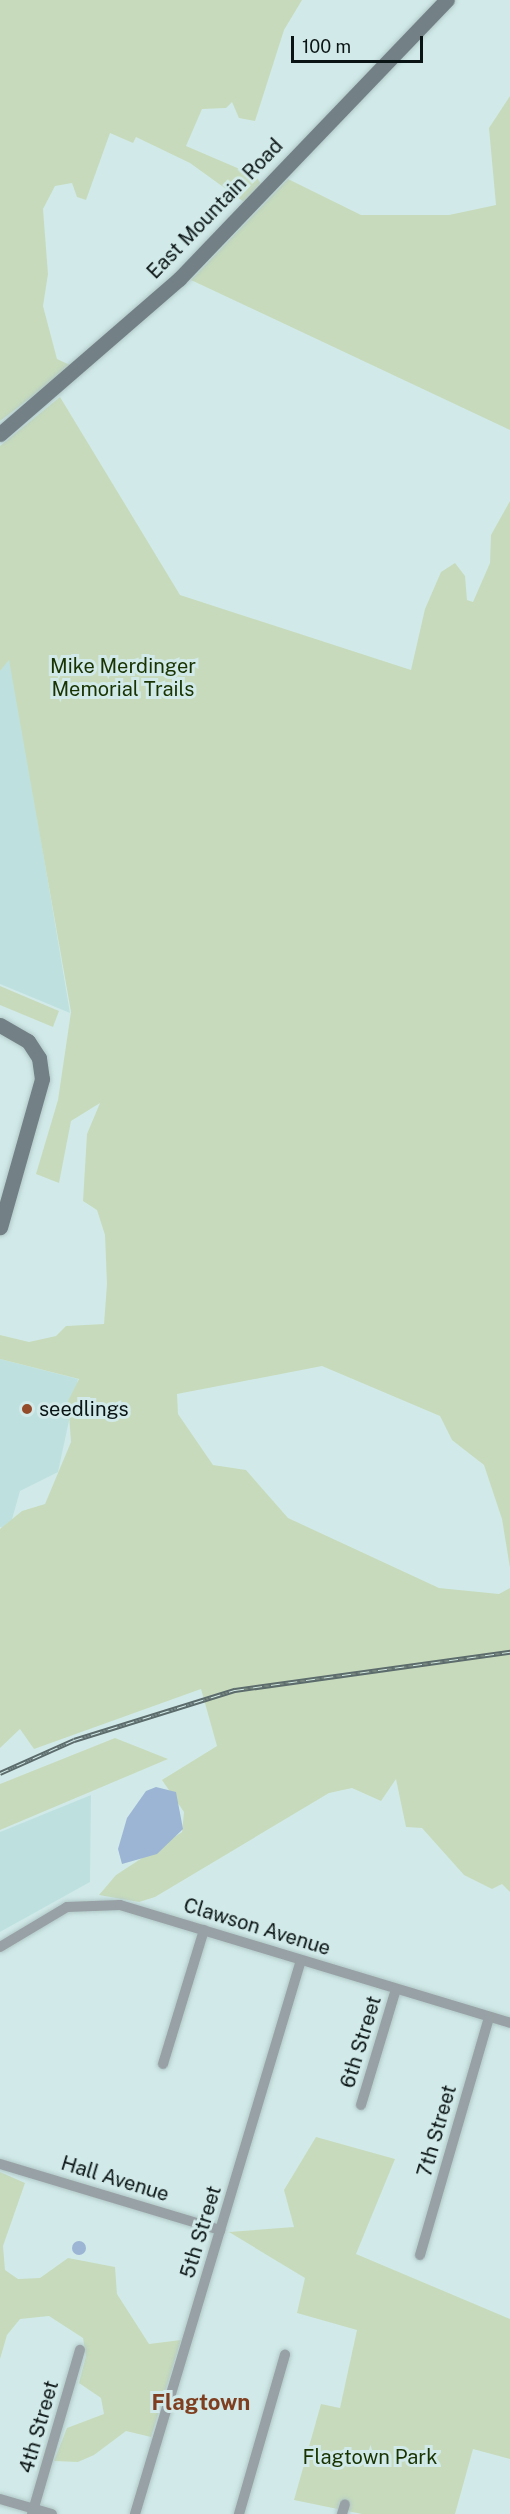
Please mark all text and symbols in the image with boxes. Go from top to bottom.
scale bar [294,24,426,62]
text: 100 m [302,36,351,57]
street label: East Mountain Road [142,134,288,284]
park label: Mike Merdinger Memorial Trails [50,654,196,701]
place label: seedlings [39,1397,129,1421]
marker: seedlings [20,1402,34,1416]
street label: Clawson Avenue [181,1893,333,1961]
street label: 6th Street [336,1993,386,2091]
street label: 7th Street [412,2082,462,2180]
street label: Hall Avenue [58,2151,172,2207]
street label: 5th Street [176,2183,226,2281]
street label: 4th Street [14,2378,64,2476]
district label: Flagtown [152,2390,250,2416]
park label: Flagtown Park [303,2445,437,2469]

